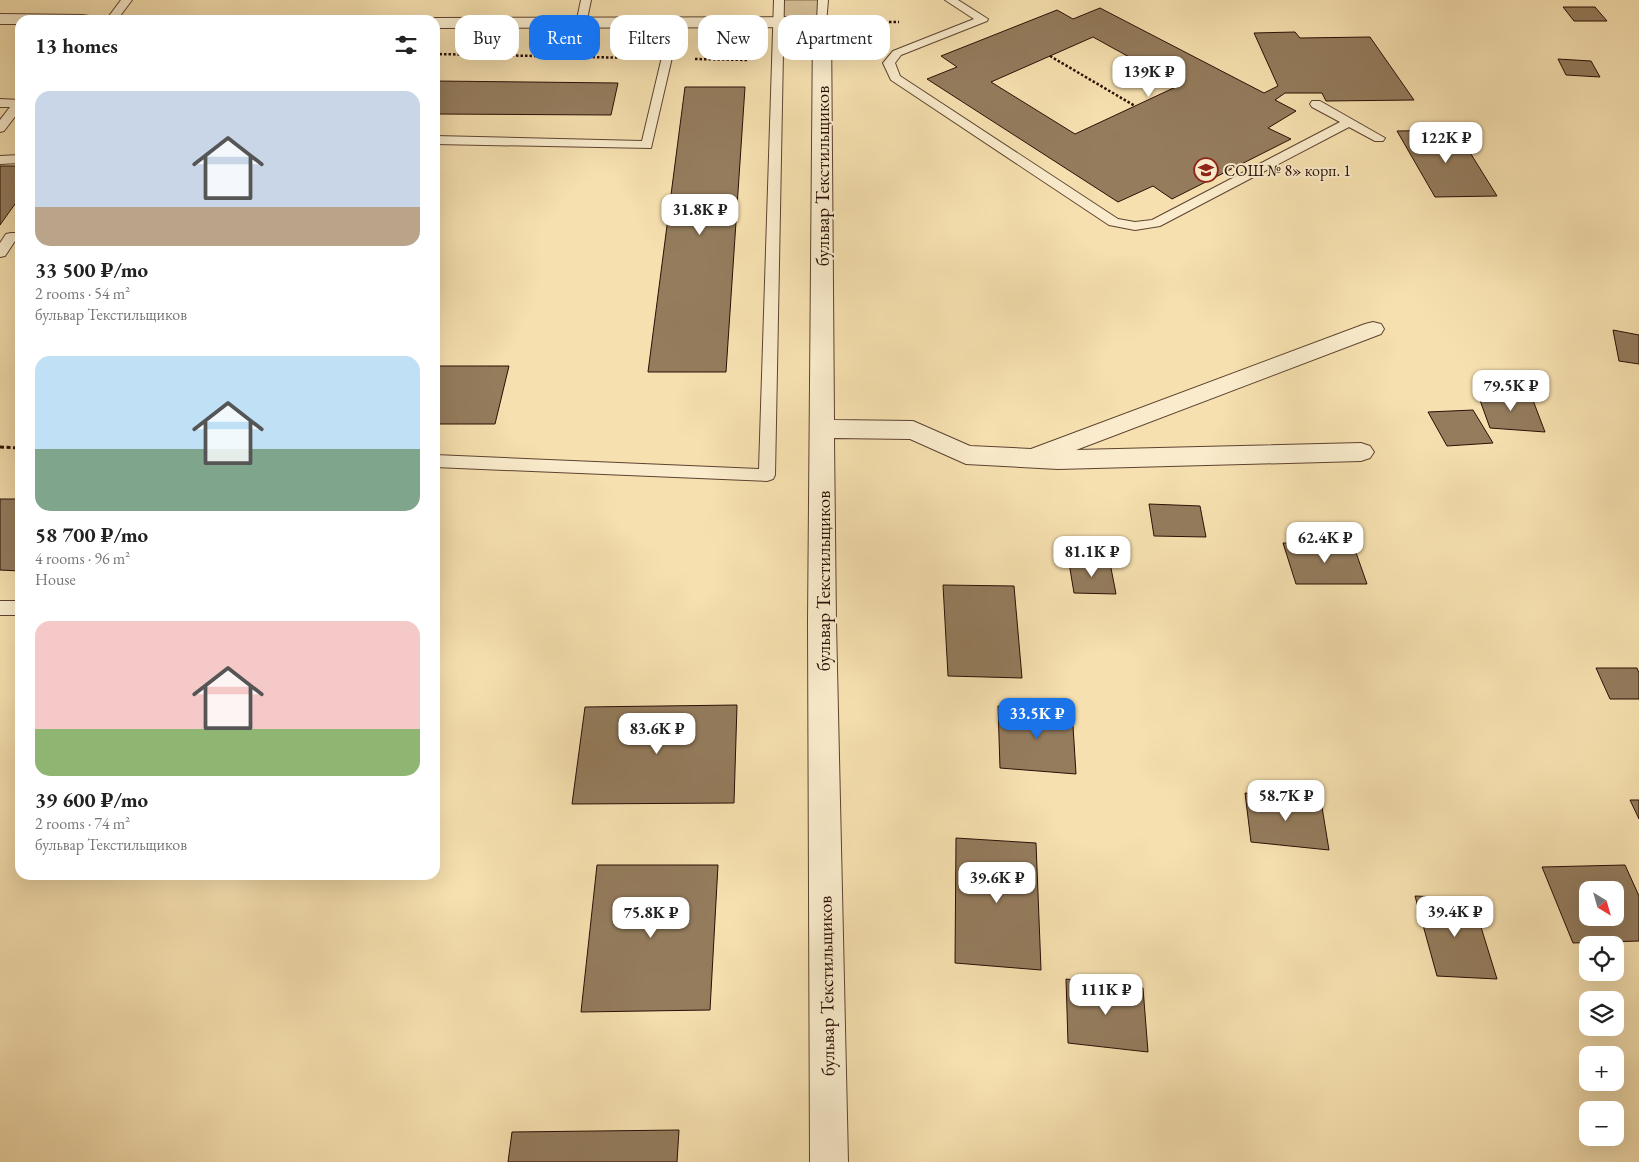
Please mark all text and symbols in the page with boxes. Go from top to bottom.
chip: Buy [455,15,519,60]
chip: Rent [529,15,600,60]
chip: Filters [610,15,688,60]
chip: New [698,15,768,60]
chip: Apartment [778,15,890,60]
icon: filters [392,31,420,59]
text: 13 homes [35,32,118,59]
pin: 139K ₽ [1108,56,1190,98]
text: 139K ₽ [1123,61,1175,82]
street label: бульвар Текстильщиков [810,86,835,266]
pin: 122K ₽ [1405,121,1487,164]
icon: home [183,123,273,213]
text: 122K ₽ [1420,127,1472,148]
school or university icon: СОШ № 8» корп. 1 [1193,157,1219,183]
place label: СОШ № 8» корп. 1 [1224,160,1351,181]
pin: 31.8K ₽ [654,194,746,236]
text: 31.8K ₽ [672,199,728,220]
text: 33 500 ₽/mo [35,256,148,283]
text: 2 rooms · 54 m² [35,283,130,304]
text: бульвар Текстильщиков [35,304,187,325]
pin: 79.5K ₽ [1465,370,1557,412]
text: 79.5K ₽ [1483,375,1539,396]
icon: home [183,388,273,478]
street label: бульвар Текстильщиков [811,491,836,671]
text: 58 700 ₽/mo [35,521,148,548]
pin: 62.4K ₽ [1279,522,1371,564]
text: 62.4K ₽ [1297,527,1353,548]
pin: 81.1K ₽ [1046,536,1138,578]
text: 81.1K ₽ [1064,541,1120,562]
text: 4 rooms · 96 m² [35,548,130,569]
text: House [35,569,76,590]
icon: home [183,653,273,743]
pin: 33.5K ₽ [991,698,1083,740]
text: 33.5K ₽ [1009,703,1065,724]
pin: 83.6K ₽ [611,712,703,755]
text: 83.6K ₽ [629,718,685,739]
pin: 58.7K ₽ [1240,780,1332,822]
text: 58.7K ₽ [1258,785,1314,806]
text: 39 600 ₽/mo [35,786,148,813]
text: 2 rooms · 74 m² [35,813,130,834]
text: бульвар Текстильщиков [35,834,187,855]
pin: 39.6K ₽ [951,862,1043,904]
text: 39.6K ₽ [969,867,1025,888]
north arrow [1579,881,1624,926]
map controls [1579,881,1624,1146]
pin: 75.8K ₽ [605,896,697,939]
street label: бульвар Текстильщиков [812,896,841,1076]
pin: 39.4K ₽ [1409,896,1501,938]
text: 39.4K ₽ [1427,901,1483,922]
text: 75.8K ₽ [623,902,679,923]
button: locate [1579,936,1624,981]
pin: 111K ₽ [1065,974,1147,1016]
text: 111K ₽ [1080,979,1132,1000]
button: layers [1579,991,1624,1036]
button: + [1579,1046,1624,1091]
button: − [1579,1101,1624,1146]

